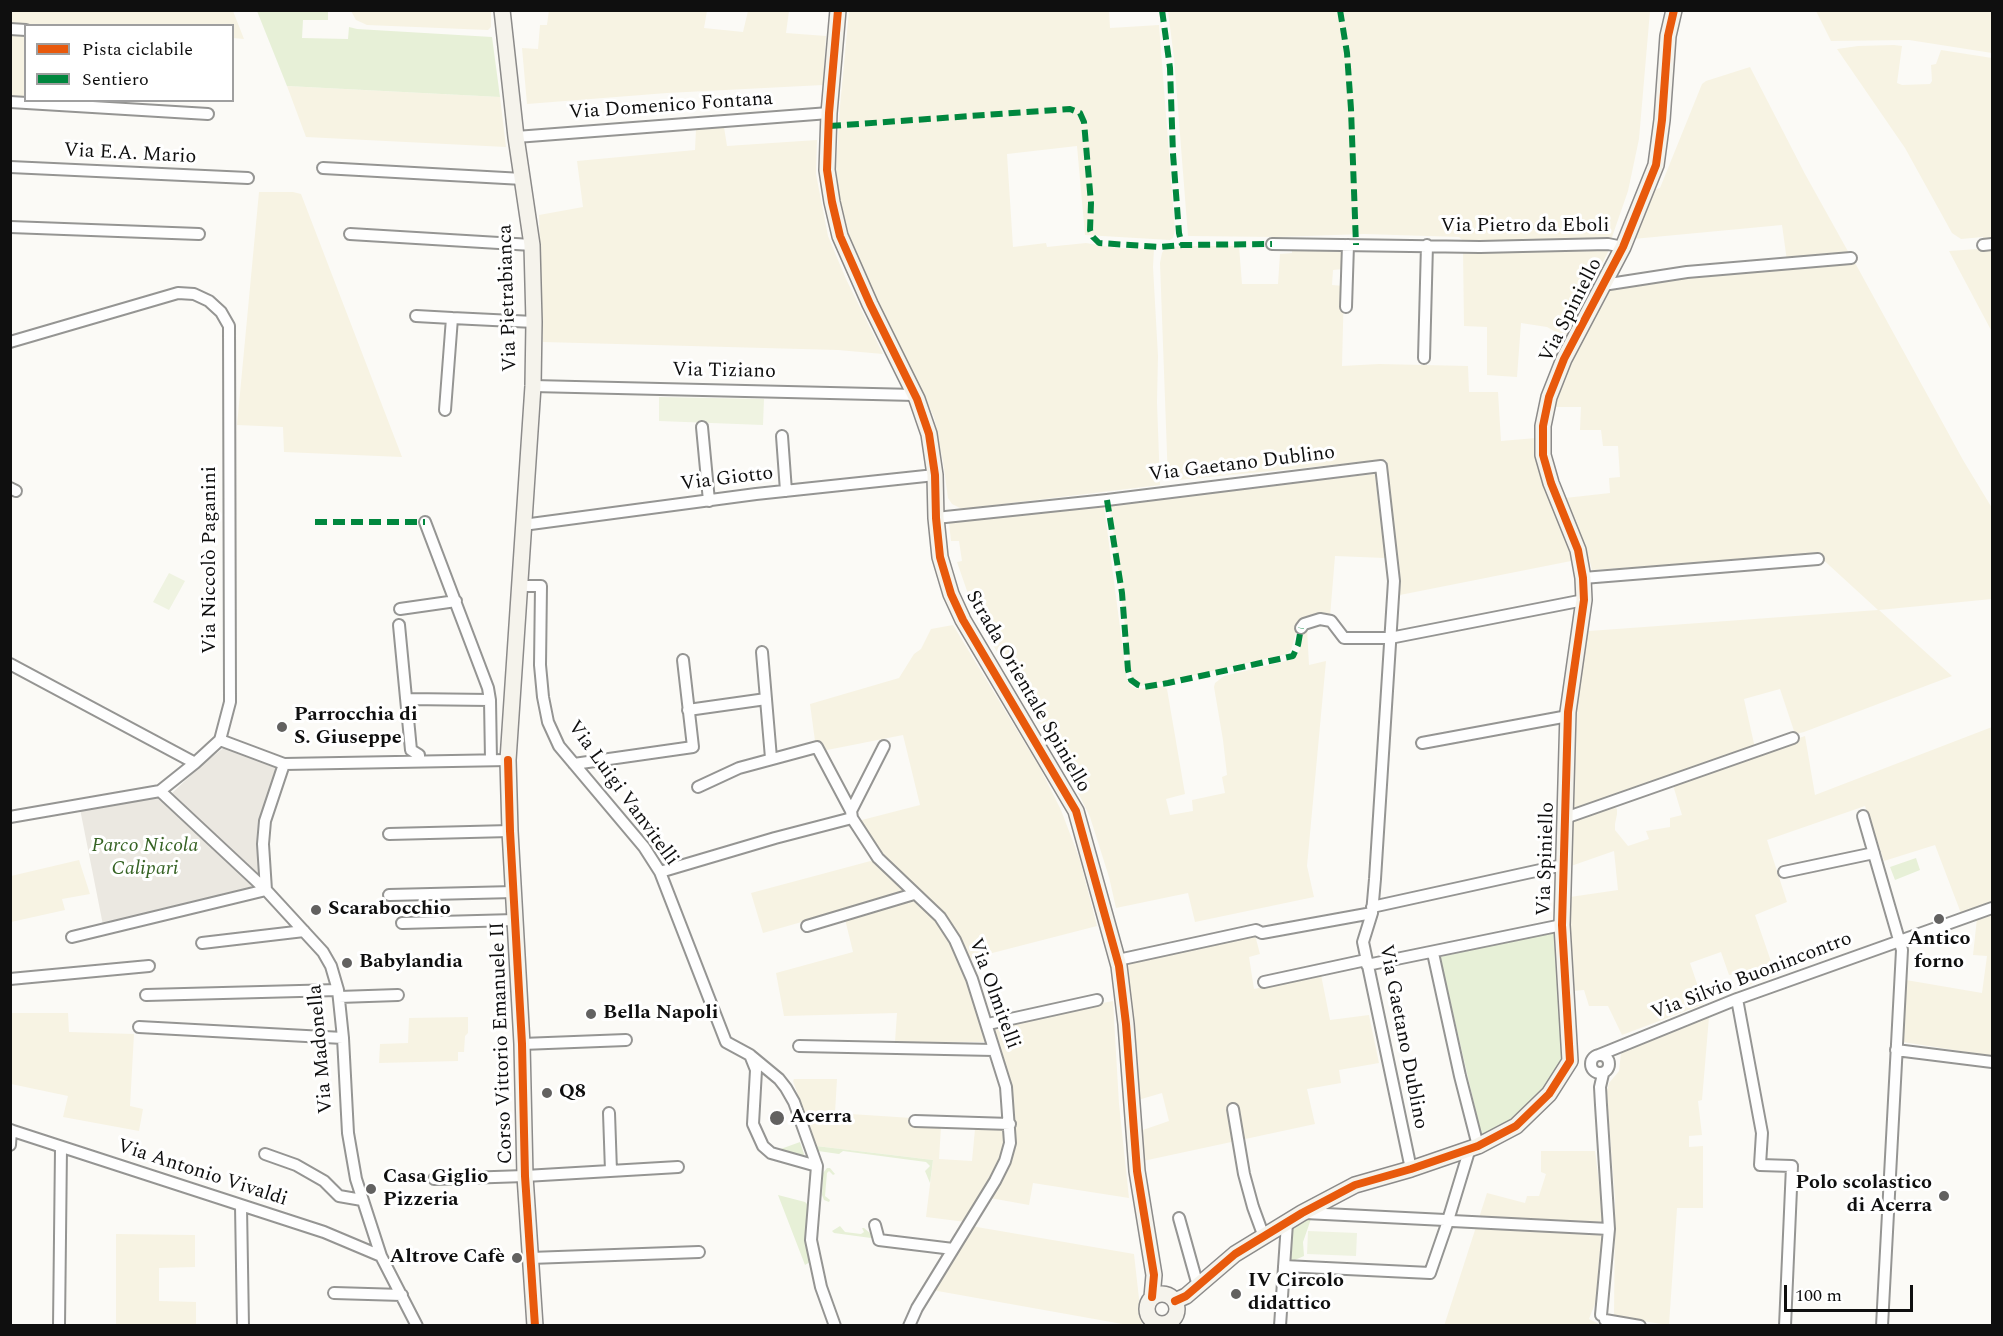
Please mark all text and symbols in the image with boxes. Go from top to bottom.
legend [24,24,234,102]
text: Pista ciclabile [82,36,193,63]
text: Sentiero [82,66,149,93]
street label: Via Domenico Fontana [568,88,774,126]
street label: Via E.A. Mario [63,140,197,170]
street label: Via Pietro da Eboli [1441,215,1609,239]
street label: Via Pietrabianca [494,224,524,372]
street label: Via Spiniello [1535,255,1609,367]
street label: Via Tiziano [672,359,776,385]
street label: Via Gaetano Dublino [1148,442,1336,488]
street label: Via Giotto [679,462,775,498]
street label: Via Niccolò Paganini [199,466,223,654]
street label: Strada Orientale Spiniello [959,587,1095,797]
place label: Parrocchia di S. Giuseppe [294,704,418,751]
street label: Via Luigi Vanvitelli [561,717,683,871]
marker: Parrocchia di S. Giuseppe [275,720,289,734]
street label: Via Spiniello [1533,802,1561,916]
park label: Parco Nicola Calipari [92,835,198,882]
place label: Scarabocchio [328,898,451,922]
marker: Scarabocchio [309,903,323,917]
marker: Antico forno [1932,912,1946,926]
street label: Corso Vittorio Emanuele II [487,921,519,1165]
street label: Via Silvio Buonincontro [1648,928,1856,1026]
place label: Antico forno [1908,928,1970,975]
street label: Via Olmitelli [962,935,1024,1053]
street label: Via Gaetano Dublino [1372,943,1432,1131]
place label: Babylandia [359,951,463,975]
marker: Babylandia [340,956,354,970]
street label: Via Madonella [304,983,340,1115]
place label: Bella Napoli [603,1002,718,1026]
marker: Bella Napoli [584,1007,598,1021]
place label: Q8 [559,1081,586,1105]
marker: Q8 [540,1086,554,1100]
place label: Acerra [790,1106,852,1130]
marker: Acerra [768,1109,786,1127]
street label: Via Antonio Vivaldi [114,1135,290,1213]
place label: Casa Giglio Pizzeria [383,1166,488,1213]
place label: Polo scolastico di Acerra [1796,1172,1932,1219]
marker: Casa Giglio Pizzeria [364,1182,378,1196]
marker: Polo scolastico di Acerra [1937,1189,1951,1203]
place label: Altrove Cafè [390,1246,505,1270]
marker: Altrove Cafè [510,1251,524,1265]
place label: IV Circolo didattico [1248,1270,1344,1317]
scale bar [1787,1273,1916,1311]
text: 100 m [1795,1282,1842,1309]
marker: IV Circolo didattico [1229,1287,1243,1301]

